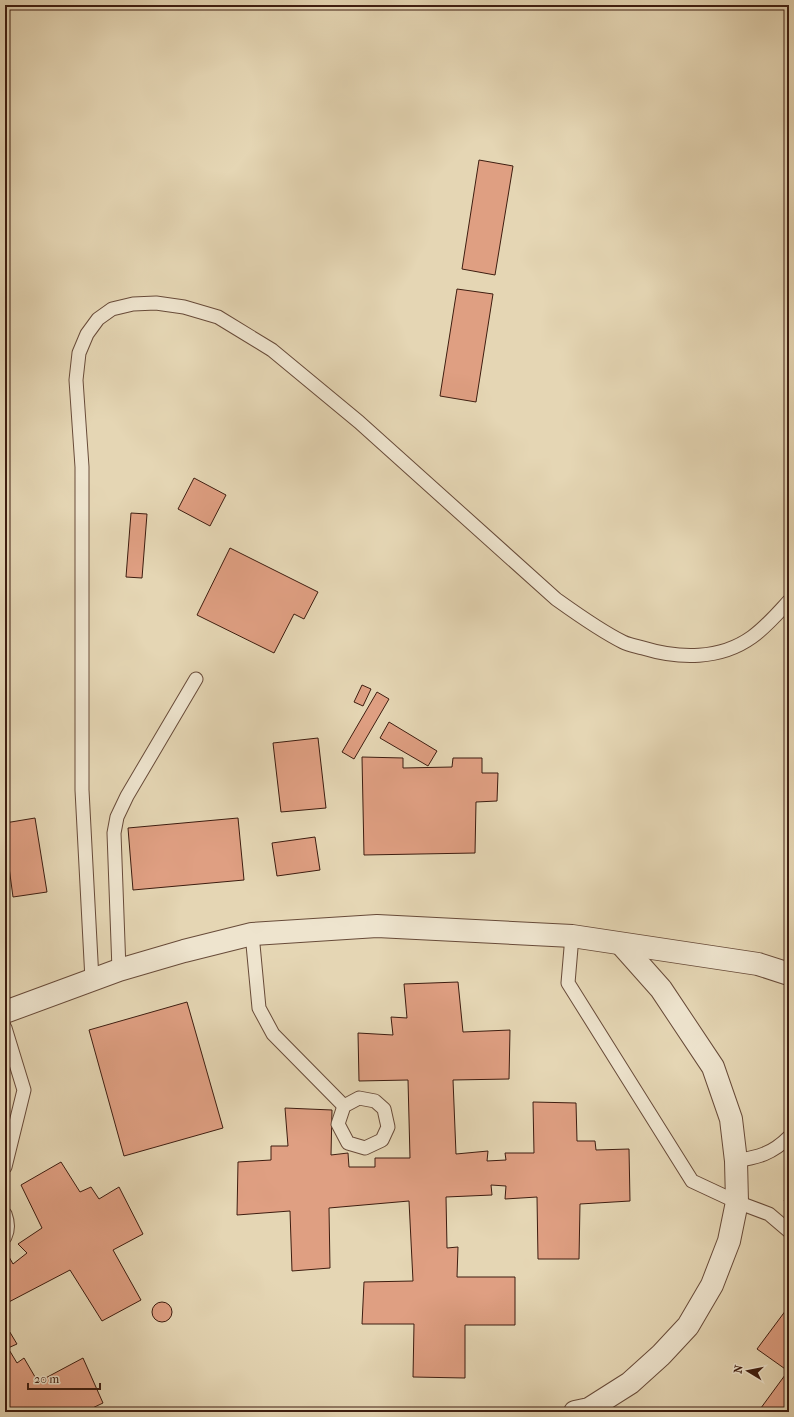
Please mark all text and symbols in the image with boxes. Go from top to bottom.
north arrow [728,1351,768,1391]
text: N [732,1363,746,1375]
scale bar [28,1365,100,1391]
text: 20 m [34,1372,59,1386]

